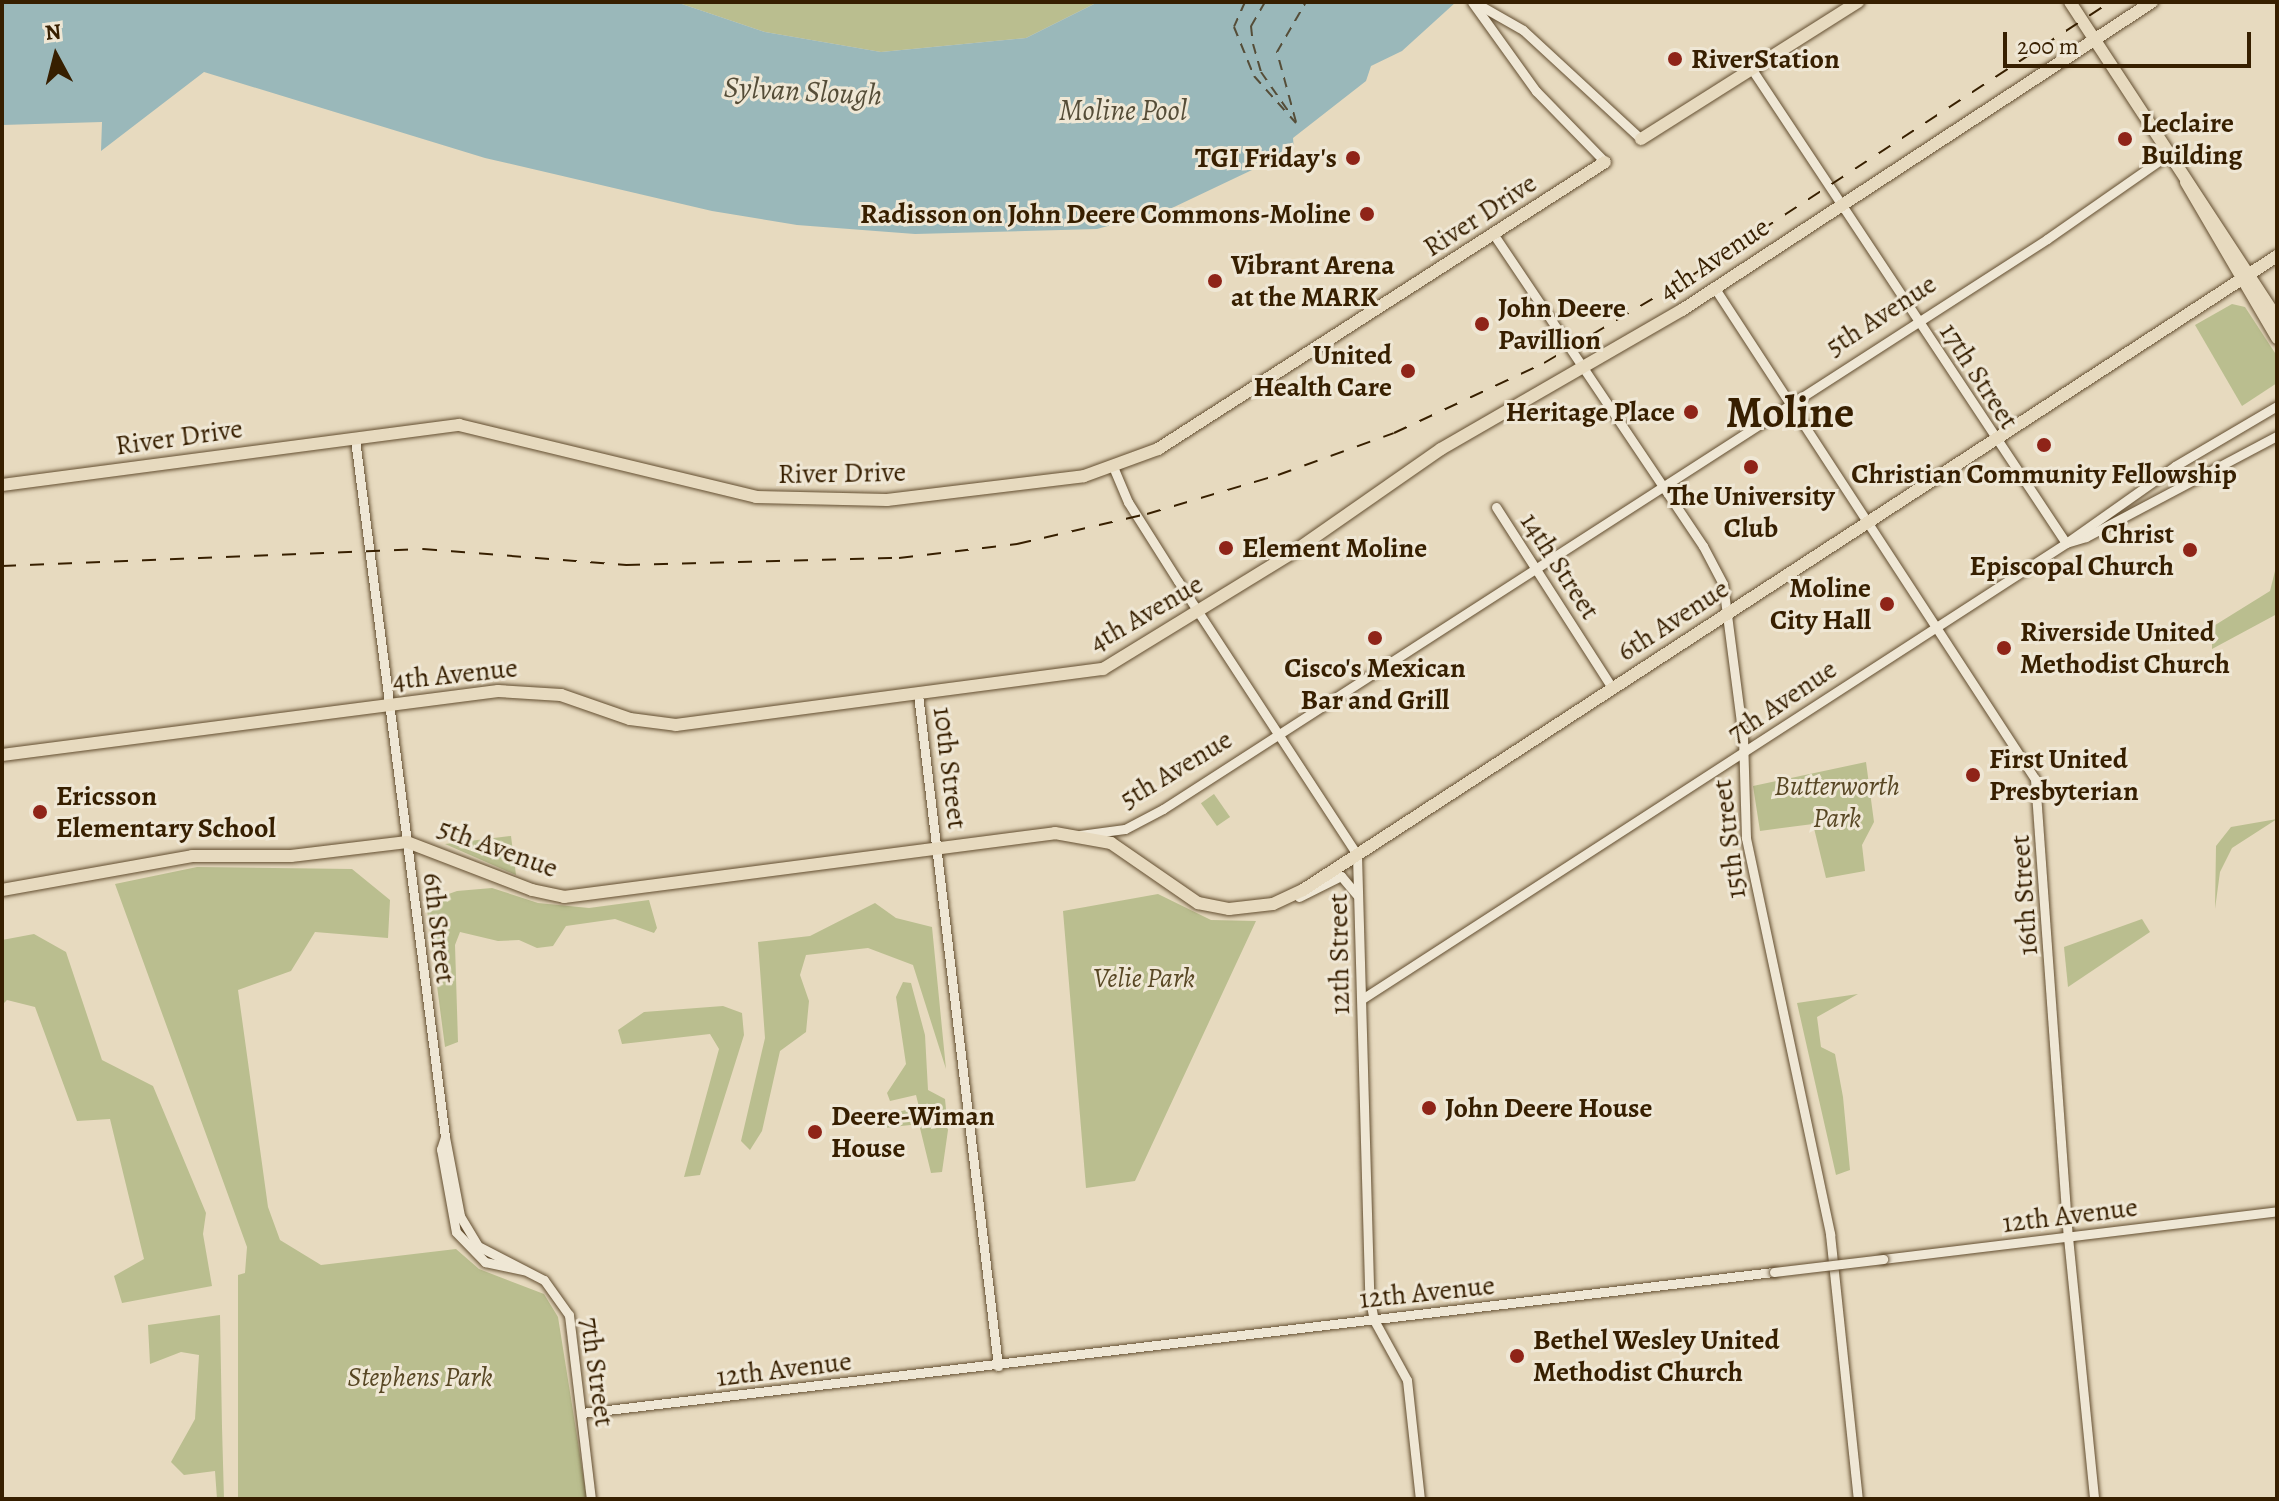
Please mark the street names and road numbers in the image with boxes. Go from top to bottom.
street label: River Drive [1417,166,1543,264]
street label: 4th Avenue [1652,210,1776,308]
street label: 5th Avenue [1819,267,1943,363]
street label: 17th Street [1932,317,2026,435]
street label: River Drive [113,411,245,463]
street label: River Drive [778,455,906,491]
street label: 14th Street [1513,506,1607,626]
street label: 4th Avenue [1083,567,1209,659]
street label: 6th Avenue [1611,572,1735,668]
street label: 4th Avenue [391,651,519,697]
street label: 7th Avenue [1721,652,1843,750]
street label: 10th Street [926,705,974,831]
street label: 5th Avenue [1114,722,1238,816]
street label: 15th Street [1705,777,1753,901]
street label: 5th Avenue [433,811,563,885]
street label: 16th Street [2003,833,2045,957]
street label: 6th Street [416,871,462,985]
street label: 12th Street [1321,893,1357,1015]
street label: 12th Avenue [2000,1190,2140,1240]
street label: 12th Avenue [1358,1268,1496,1316]
street label: 7th Street [573,1315,621,1429]
street label: 12th Avenue [714,1344,854,1394]

